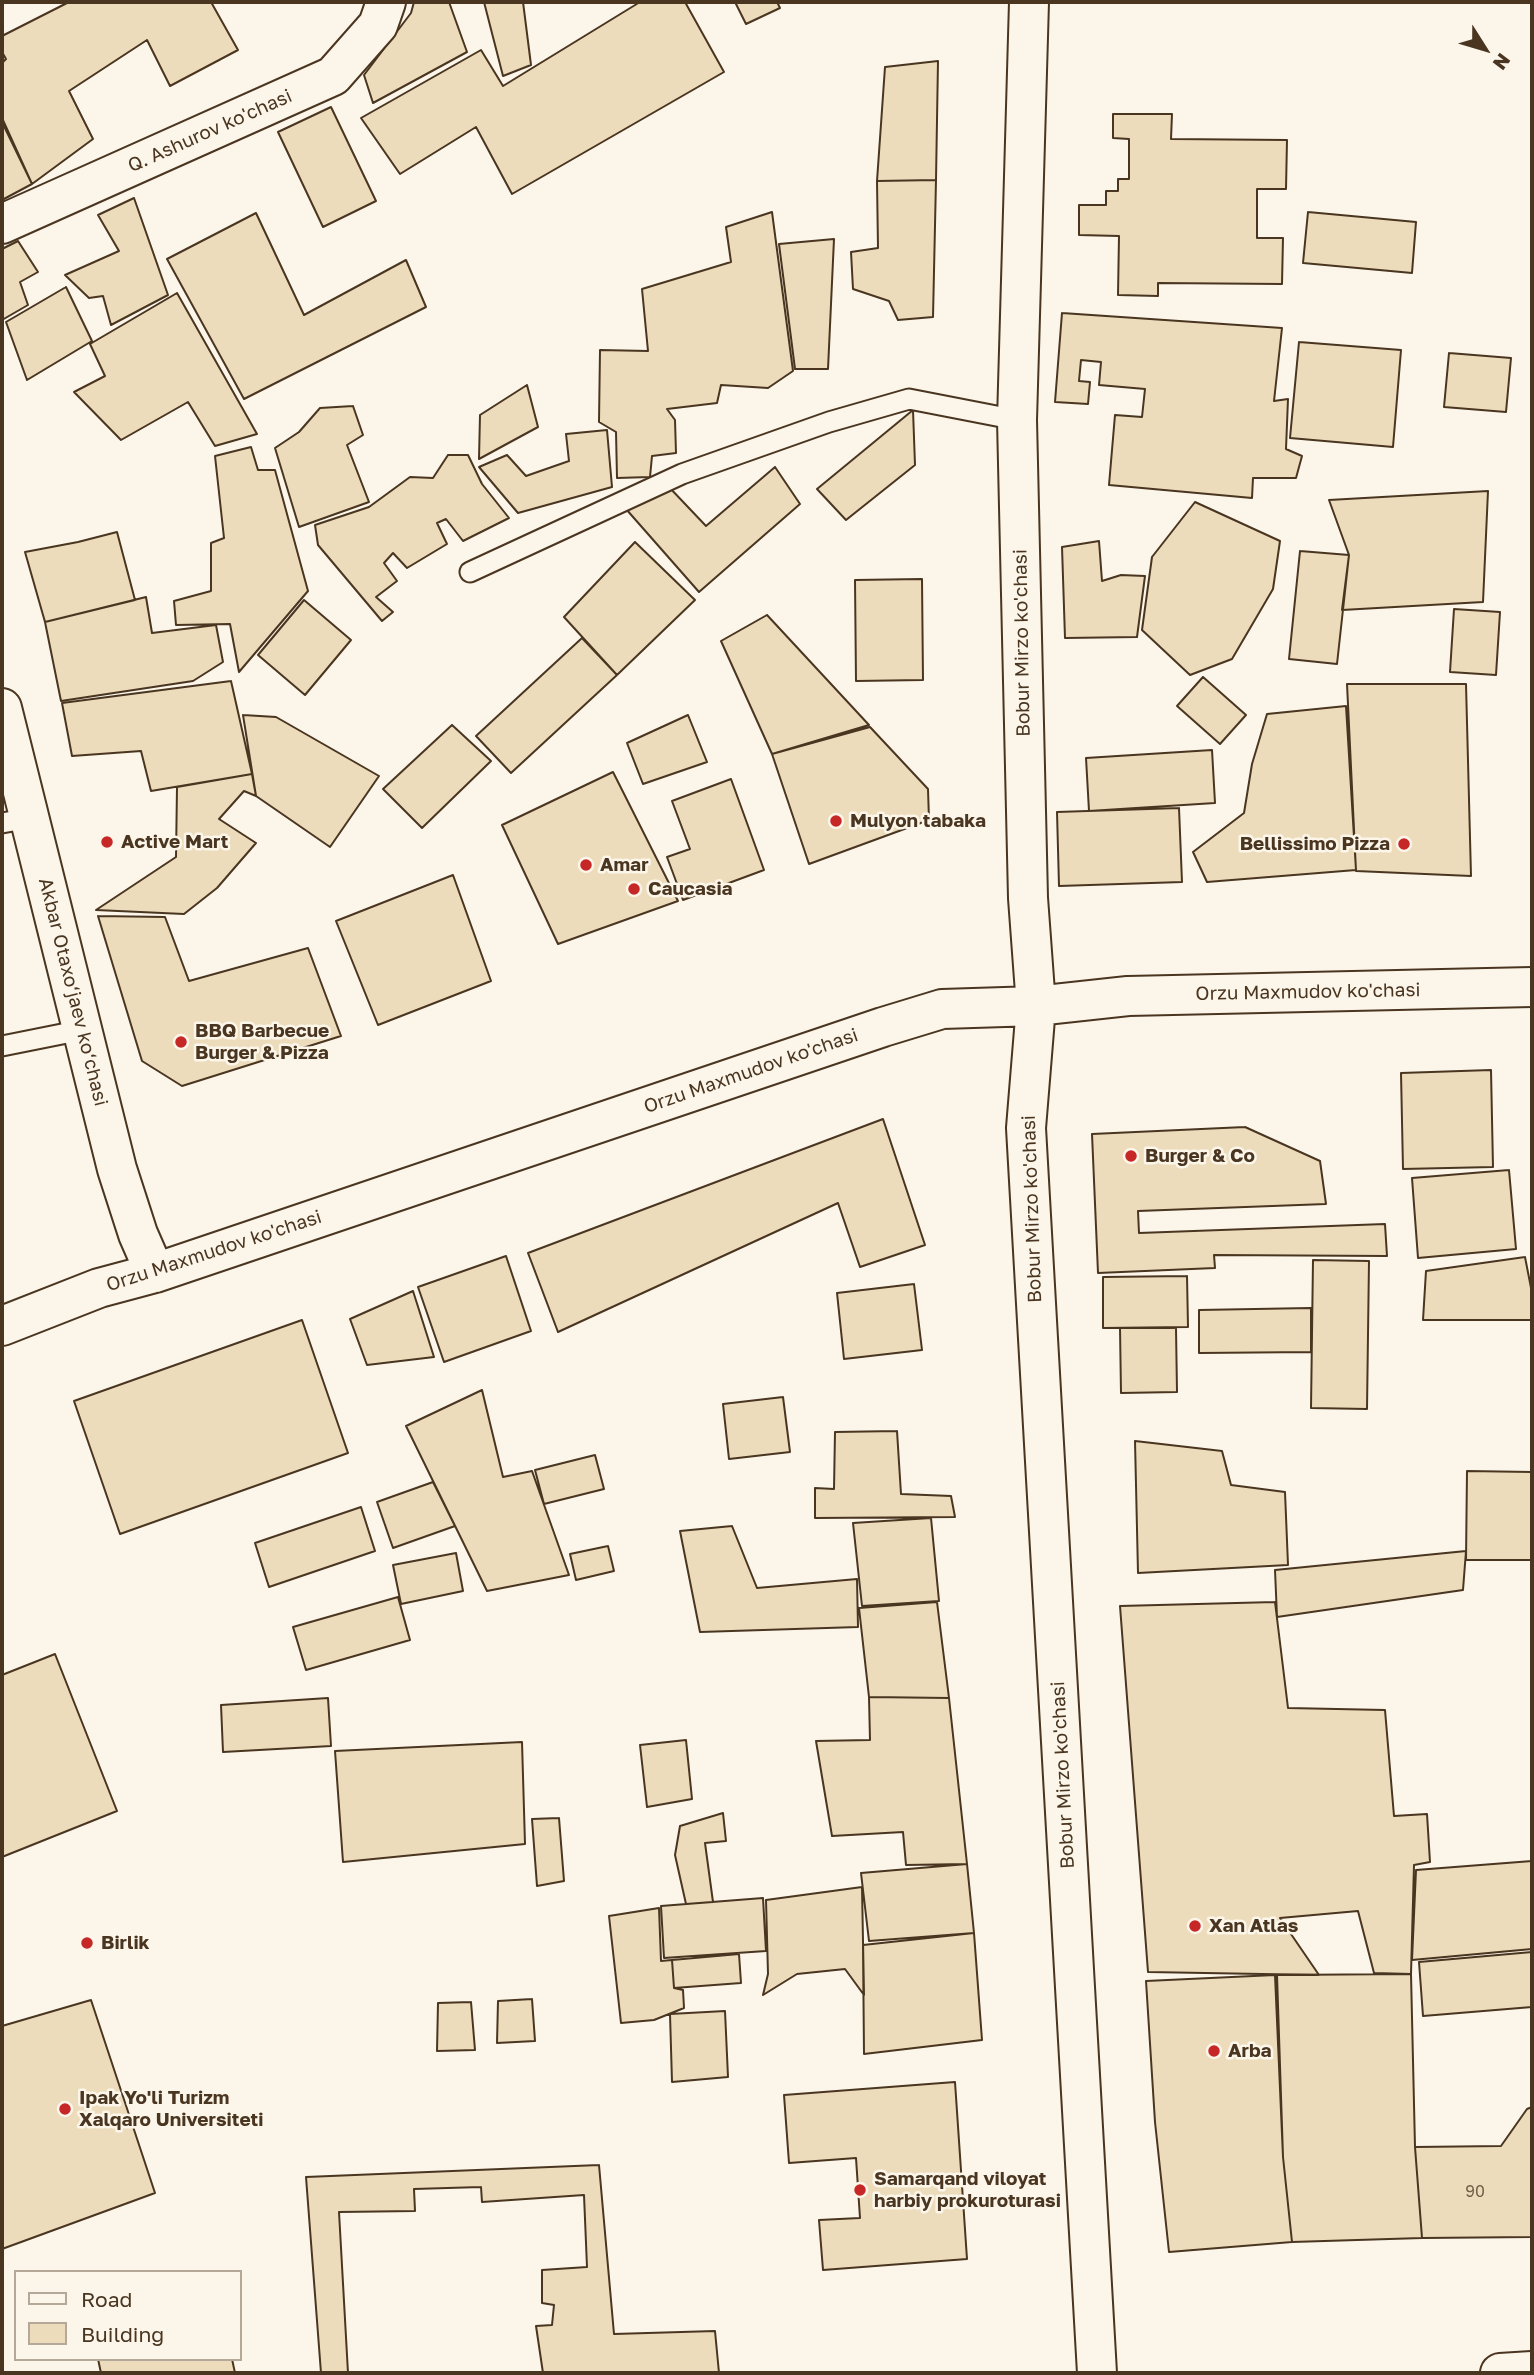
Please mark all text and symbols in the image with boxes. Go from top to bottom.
north arrow [1450,14,1520,84]
text: N [1489,49,1516,75]
street label: Q. Ashurov ko'chasi [124,85,296,177]
street label: Bobur Mirzo ko'chasi [1009,549,1035,737]
place label: Mulyon tabaka [850,810,986,832]
marker: Mulyon tabaka [828,813,844,829]
place label: Active Mart [121,831,228,853]
place label: Bellissimo Pizza [1240,833,1390,855]
marker: Active Mart [99,834,115,850]
marker: Bellissimo Pizza [1396,836,1412,852]
place label: Amar [600,854,649,876]
marker: Amar [578,857,594,873]
street label: Akbar Otaxo‘jaev ko‘chasi [34,875,112,1109]
place label: Caucasia [648,878,733,900]
marker: Caucasia [626,881,642,897]
street label: Orzu Maxmudov ko'chasi [1195,979,1421,1005]
place label: BBQ Barbecue Burger & Pizza [195,1020,329,1064]
street label: Orzu Maxmudov ko'chasi [641,1024,861,1118]
marker: BBQ Barbecue Burger & Pizza [173,1034,189,1050]
street label: Bobur Mirzo ko'chasi [1017,1115,1047,1303]
place label: Burger & Co [1145,1145,1255,1167]
marker: Burger & Co [1123,1148,1139,1164]
street label: Orzu Maxmudov ko'chasi [103,1205,325,1297]
street label: Bobur Mirzo ko'chasi [1047,1681,1079,1869]
place label: Xan Atlas [1209,1915,1298,1937]
marker: Xan Atlas [1187,1918,1203,1934]
place label: Birlik [101,1932,150,1954]
marker: Birlik [79,1935,95,1951]
place label: Arba [1228,2040,1272,2062]
marker: Arba [1206,2043,1222,2059]
place label: Ipak Yo'li Turizm Xalqaro Universiteti [79,2087,263,2131]
marker: Ipak Yo'li Turizm Xalqaro Universiteti [57,2101,73,2117]
place label: Samarqand viloyat harbiy prokuroturasi [874,2168,1061,2212]
marker: Samarqand viloyat harbiy prokuroturasi [852,2182,868,2198]
house number: 90 [1465,2182,1485,2202]
legend [14,2270,242,2361]
text: Road [81,2286,132,2312]
text: Building [81,2321,164,2347]

